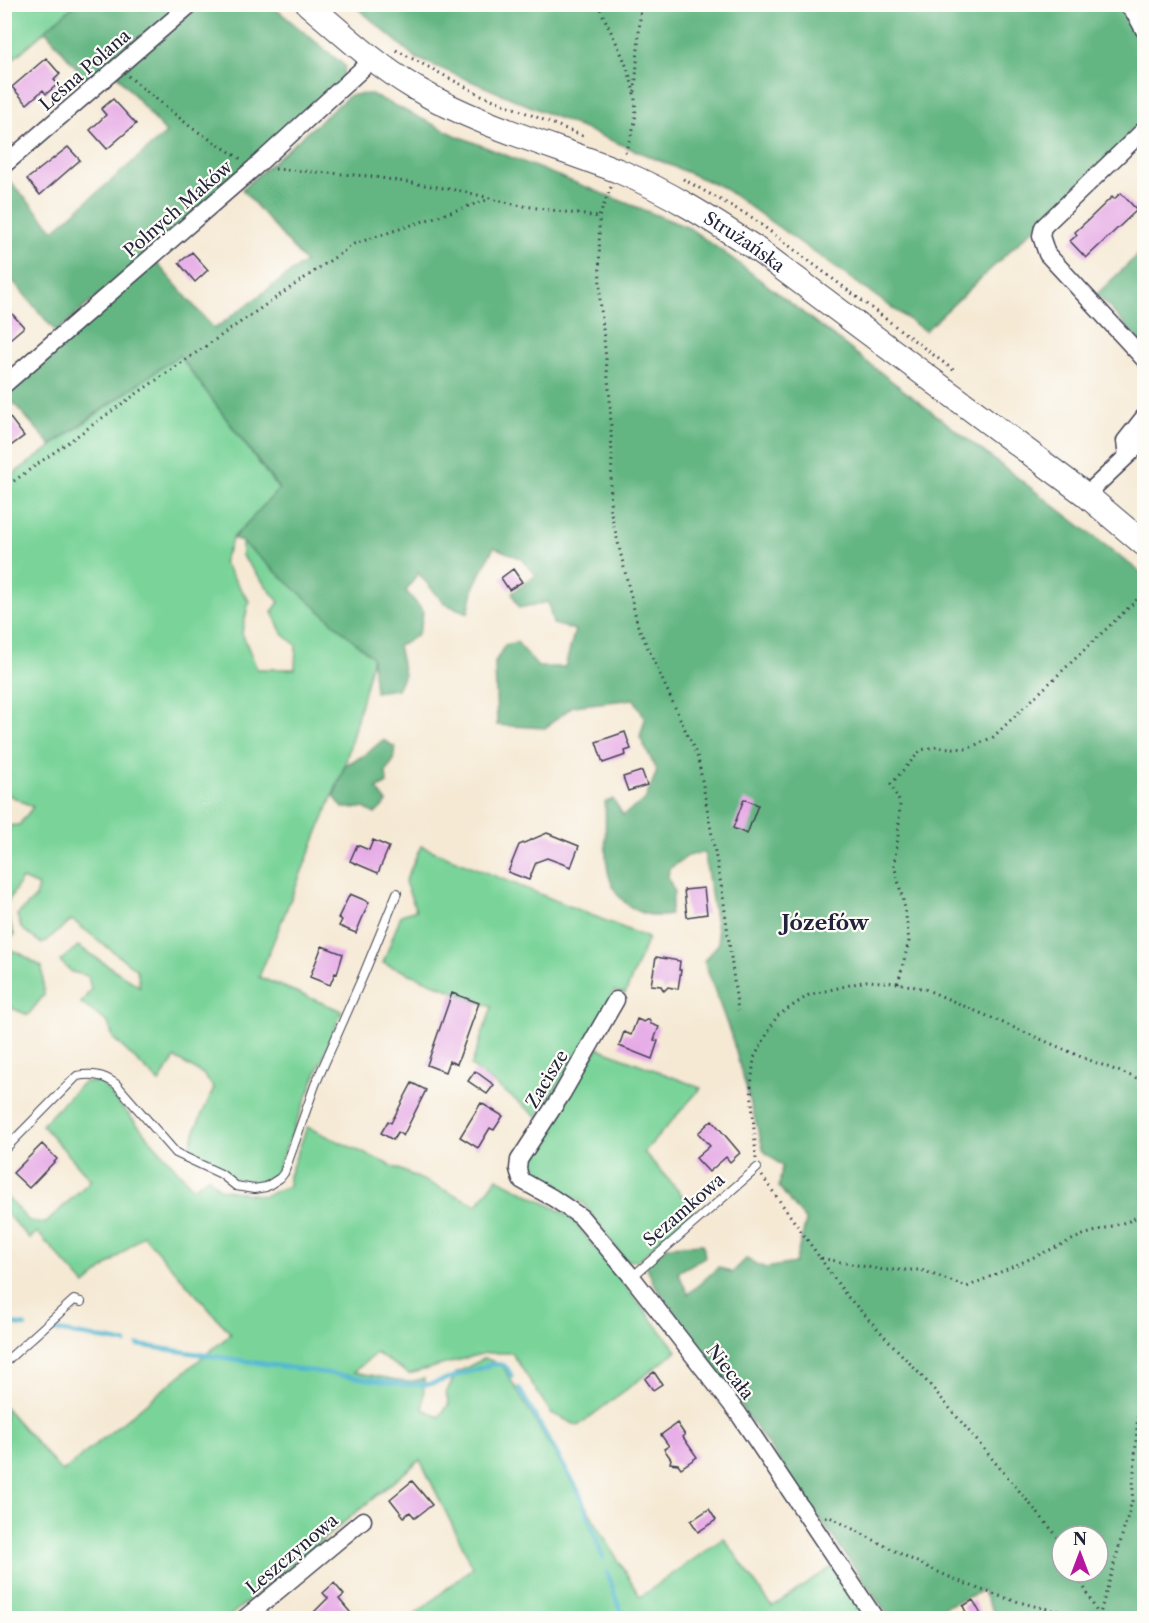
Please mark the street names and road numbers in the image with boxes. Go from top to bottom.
street label: Leśna Polana [35,24,135,115]
street label: Polnych Maków [119,155,237,262]
street label: Strużańska [700,207,789,278]
street label: Zacisze [521,1046,573,1112]
street label: Sezamkowa [639,1168,730,1251]
street label: Niecała [702,1340,759,1404]
street label: Leszczynowa [241,1509,343,1599]

